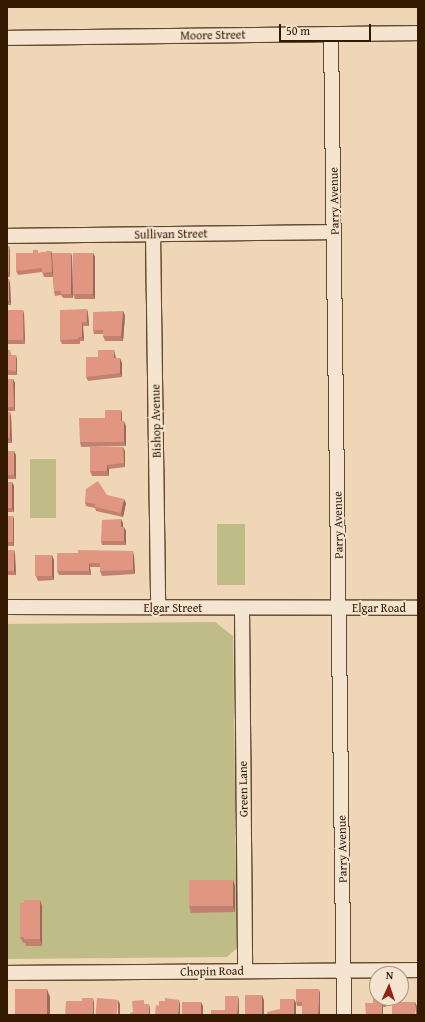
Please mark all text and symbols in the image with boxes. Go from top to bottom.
scale bar [281,16,373,42]
text: 50 m [286,22,310,39]
street label: Moore Street [180,27,246,43]
street label: Parry Avenue [326,167,342,235]
street label: Sullivan Street [134,226,208,242]
street label: Bishop Avenue [148,384,164,458]
street label: Parry Avenue [330,491,346,559]
street label: Elgar Street [143,601,203,615]
street label: Elgar Road [352,601,406,615]
street label: Green Lane [235,761,251,817]
street label: Parry Avenue [334,815,350,883]
street label: Chopin Road [180,963,244,979]
north arrow [369,966,409,1006]
text: N [385,967,394,983]

